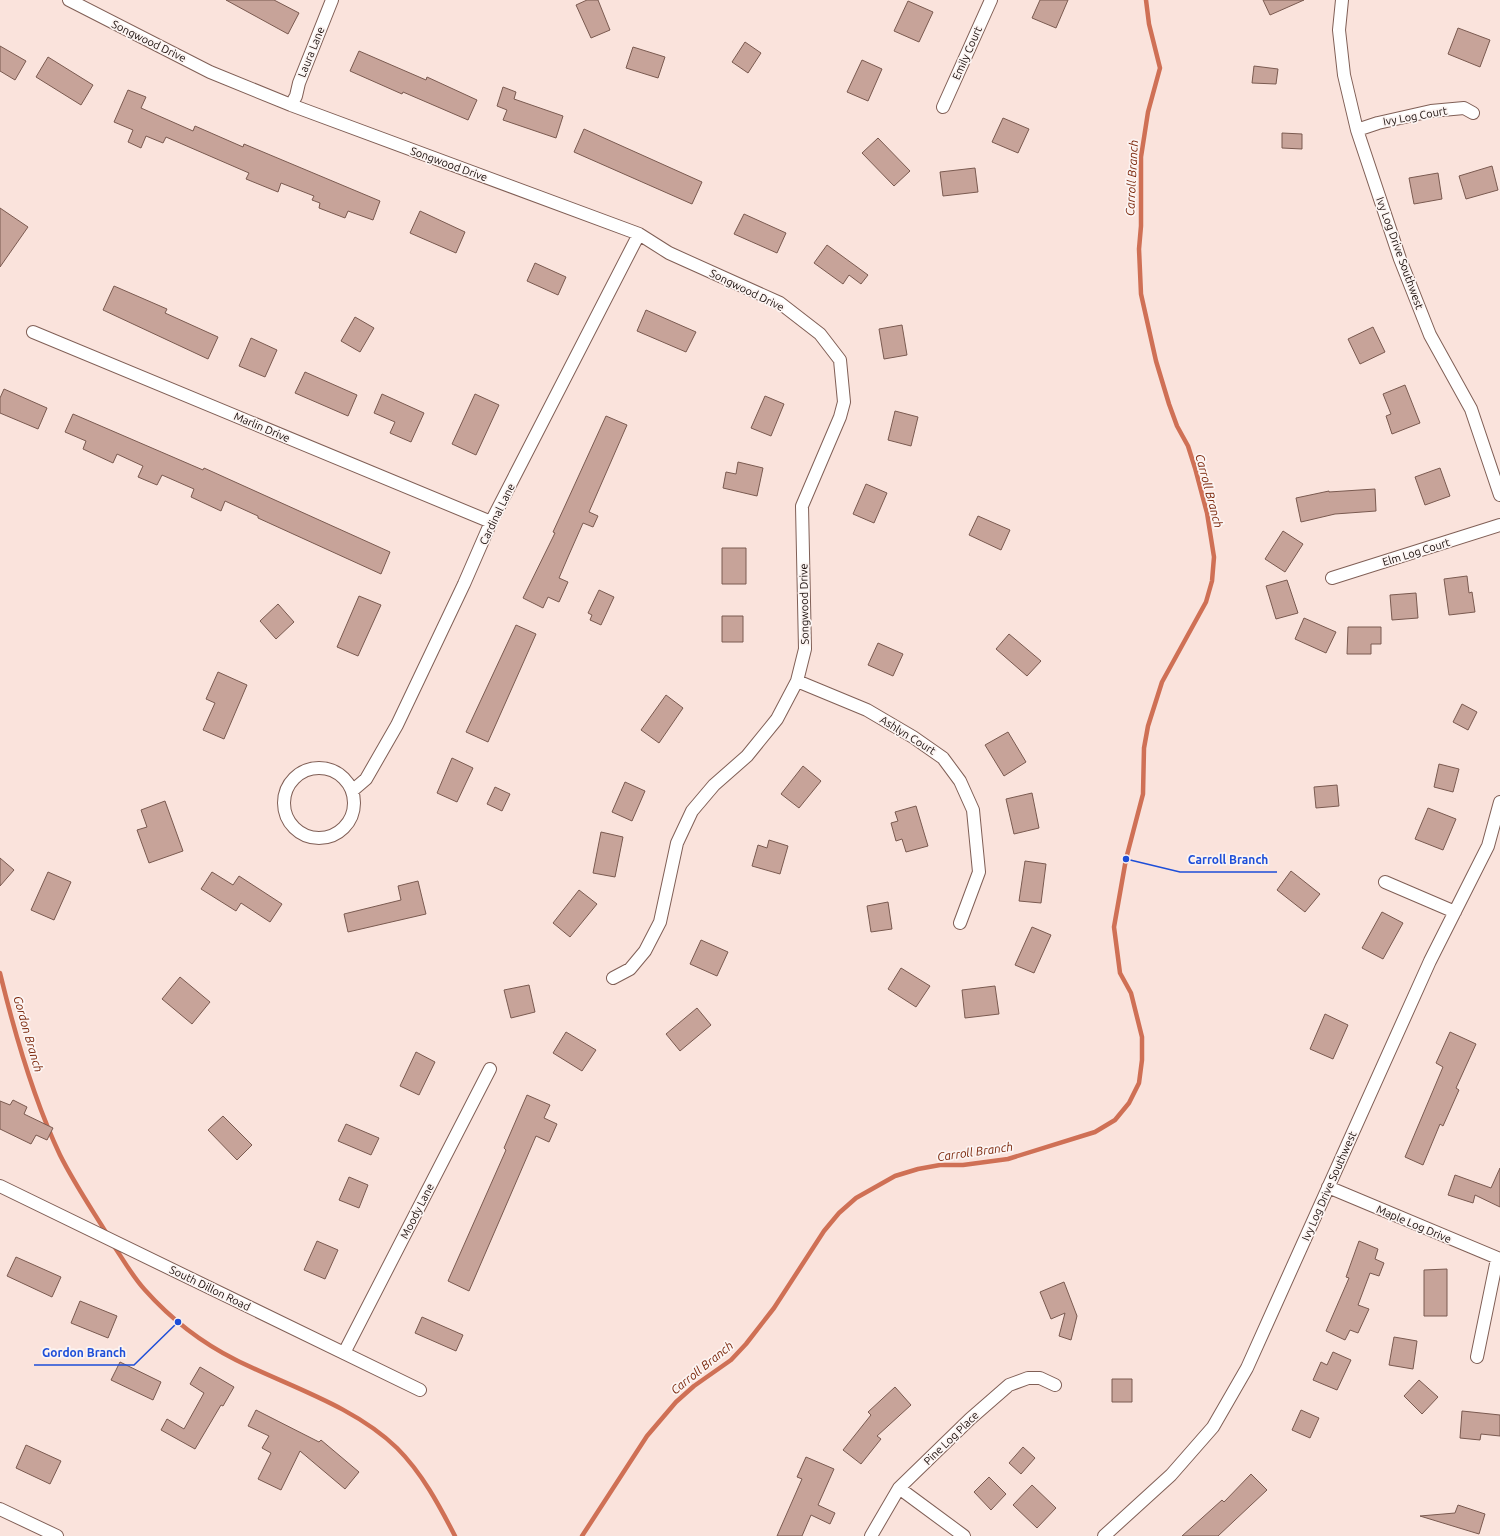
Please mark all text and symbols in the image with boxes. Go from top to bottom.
street label: Songwood Drive [110,18,188,64]
street label: Emily Court [950,24,984,81]
street label: Laura Lane [295,25,327,79]
street label: Ivy Log Court [1382,104,1449,128]
water label: Carroll Branch [1123,140,1140,216]
street label: Songwood Drive [409,144,489,184]
street label: Ivy Log Drive Southwest [1374,195,1426,311]
street label: Songwood Drive [708,267,786,313]
street label: Marlin Drive [232,410,292,444]
water label: Carroll Branch [1193,452,1226,529]
street label: Cardinal Lane [477,481,517,547]
street label: Elm Log Court [1381,536,1452,568]
street label: Songwood Drive [797,563,811,645]
street label: Ashlyn Court [878,713,939,757]
callout: Carroll Branch [1180,848,1277,872]
text: Carroll Branch [1188,853,1268,866]
water label: Gordon Branch [11,994,46,1074]
street label: Ivy Log Drive Southwest [1299,1129,1359,1243]
water label: Carroll Branch [936,1140,1014,1163]
street label: Moody Lane [398,1181,436,1241]
street label: Maple Log Drive [1375,1203,1453,1245]
street label: South Dillon Road [168,1263,252,1313]
water label: Carroll Branch [668,1339,735,1397]
callout: Gordon Branch [34,1341,134,1365]
text: Gordon Branch [42,1346,126,1359]
street label: Pine Log Place [921,1409,981,1467]

